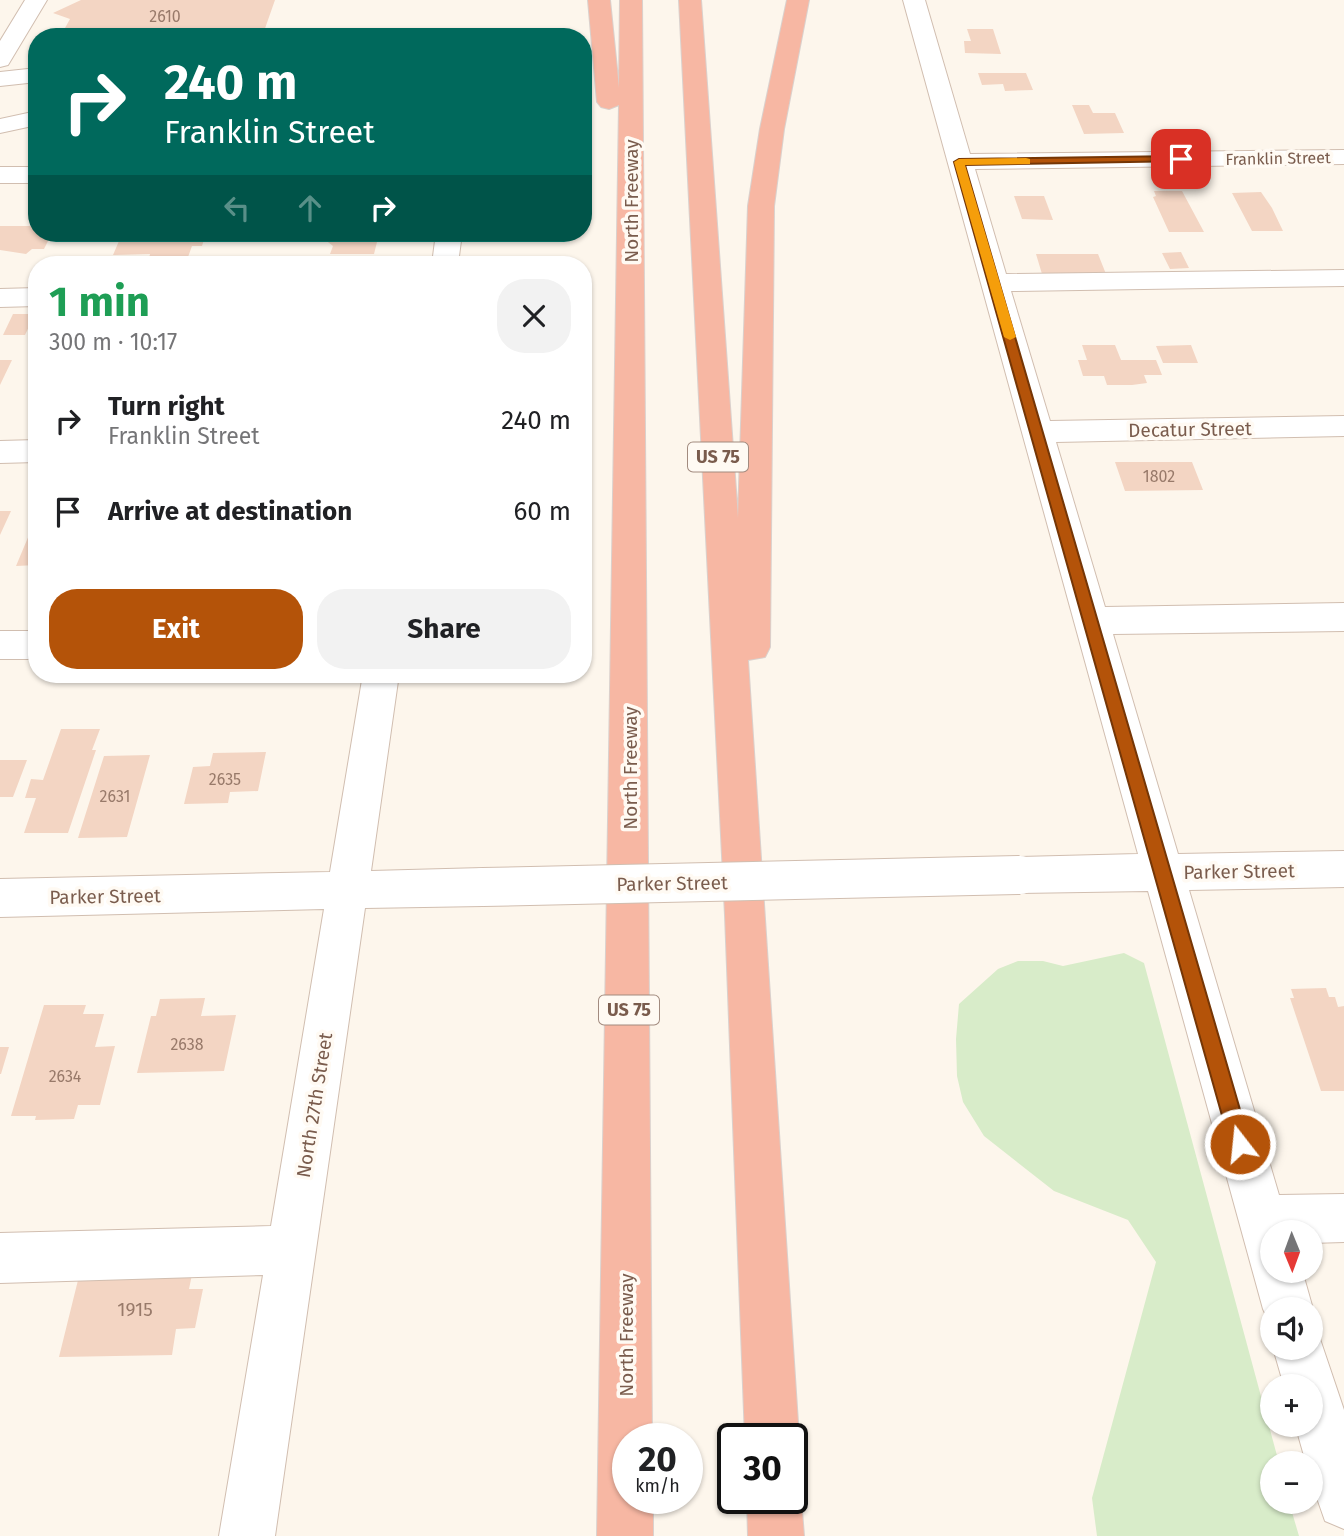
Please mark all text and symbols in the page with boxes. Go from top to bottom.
house number: 2610 [149,7,181,26]
text: 240 m [164,53,297,112]
icon: right [49,56,140,147]
text: Franklin Street [164,113,375,151]
pin [1151,129,1211,189]
street label: North Freeway [620,139,643,263]
icon: arrive [1162,140,1200,178]
street label: Franklin Street [1225,148,1331,169]
icon: left [218,189,256,227]
icon: ahead [291,189,329,227]
icon: right [364,189,402,227]
text: 1 min [49,277,150,327]
button: close [497,279,571,353]
text: 300 m · 10:17 [49,328,177,356]
text: Turn right [108,391,225,422]
icon: right [49,402,87,440]
text: 240 m [501,405,571,436]
street label: Decatur Street [1128,417,1252,442]
text: Franklin Street [108,422,260,450]
road number: US 75 [688,443,748,472]
house number: 1802 [1143,467,1175,486]
icon: arrive [49,493,87,531]
text: Arrive at destination [108,496,352,527]
text: 60 m [513,496,571,527]
button: Exit [49,589,303,669]
button: Share [317,589,571,669]
street label: North Freeway [619,706,642,830]
house number: 2635 [209,770,241,789]
house number: 2631 [100,787,130,806]
street label: Parker Street [1183,859,1295,884]
street label: Parker Street [616,871,728,896]
street label: Parker Street [49,884,161,909]
road number: US 75 [599,995,659,1024]
street label: North 27th Street [292,1031,337,1179]
house number: 2638 [170,1035,204,1054]
house number: 2634 [49,1067,82,1086]
position arrow [1203,1107,1277,1181]
north arrow [1260,1220,1323,1283]
map controls [1260,1220,1323,1514]
street label: North Freeway [615,1273,638,1397]
button: sound [1260,1297,1323,1360]
house number: 1915 [117,1298,153,1321]
button: + [1260,1374,1323,1437]
speed limit sign: 30 [717,1423,808,1514]
text: 20 [638,1438,677,1480]
button: − [1260,1451,1323,1514]
text: km/h [635,1475,680,1497]

